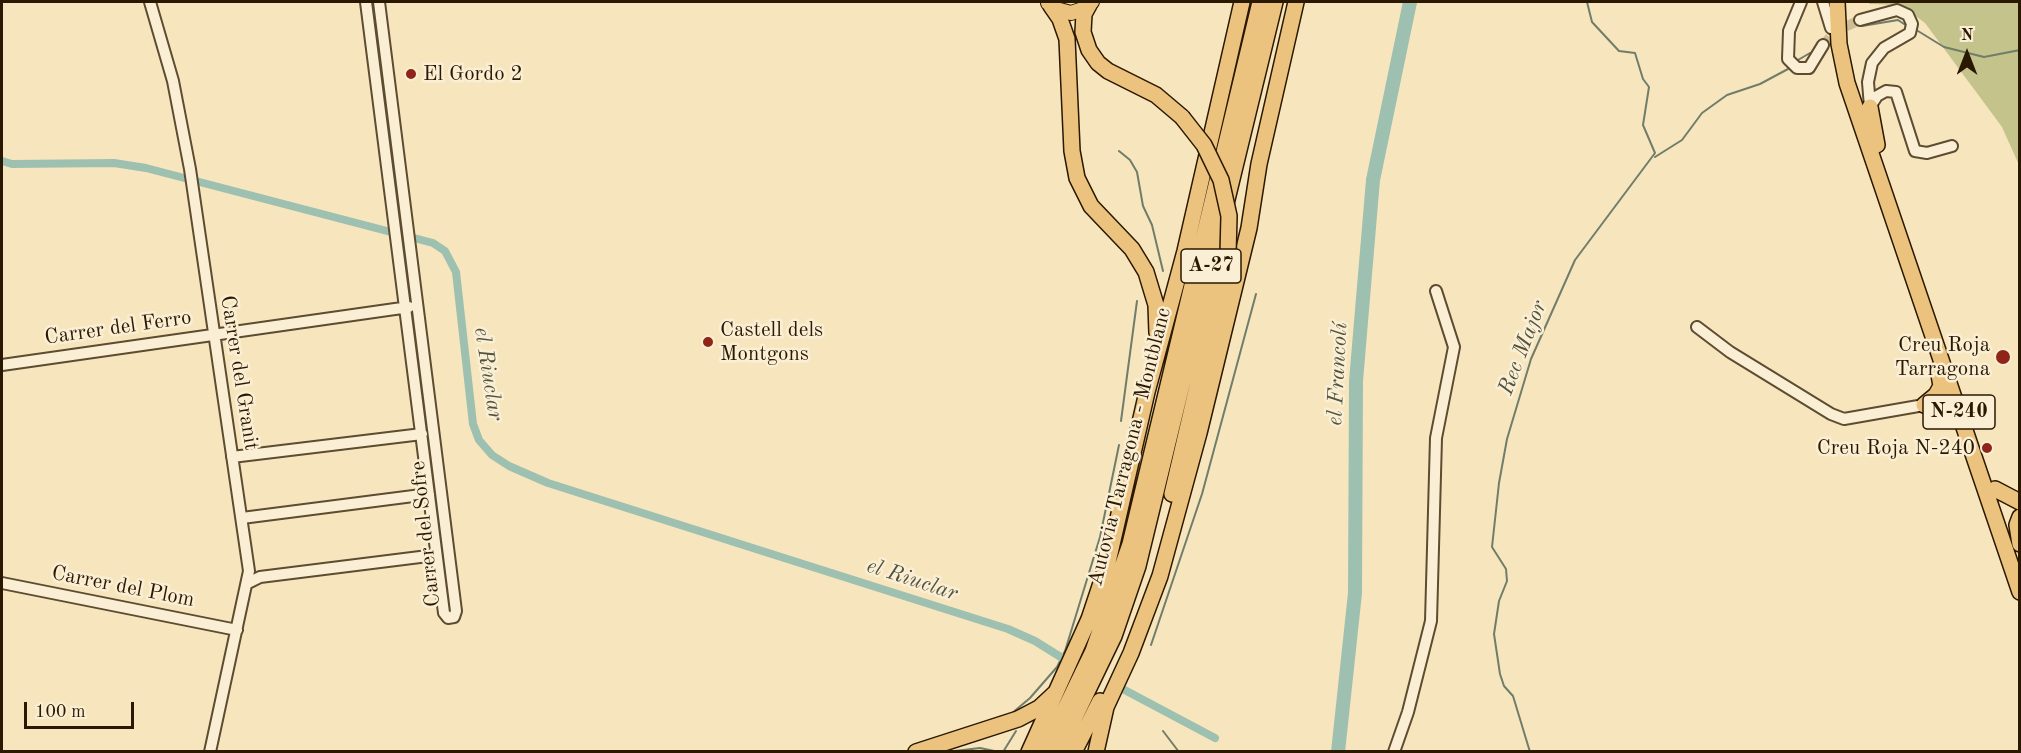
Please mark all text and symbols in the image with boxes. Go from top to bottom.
north arrow [1937,24,1997,84]
text: N [1961,28,1973,44]
place label: El Gordo 2 [423,61,523,87]
marker: El Gordo 2 [404,67,418,81]
road number: A-27 [1181,249,1241,283]
street label: Carrer del Granit [214,294,264,452]
water label: Rec Major [1493,297,1553,399]
street label: Carrer del Ferro [43,305,193,351]
street label: Autovia Tarragona - Montblanc [1083,305,1177,589]
place label: Castell dels Montgons [720,317,823,367]
water label: el Francolí [1322,322,1354,426]
water label: el Riuclar [468,325,508,423]
place label: Creu Roja Tarragona [1895,332,1990,382]
marker: Castell dels Montgons [701,335,715,349]
marker: Creu Roja Tarragona [1994,348,2012,366]
road number: N-240 [1923,395,1995,429]
place label: Creu Roja N-240 [1817,435,1975,461]
marker: Creu Roja N-240 [1980,441,1994,455]
street label: Carrer del Sofre [406,460,446,608]
water label: el Riuclar [863,553,961,607]
street label: Carrer del Plom [49,561,197,613]
scale bar [27,690,136,728]
text: 100 m [35,703,86,721]

